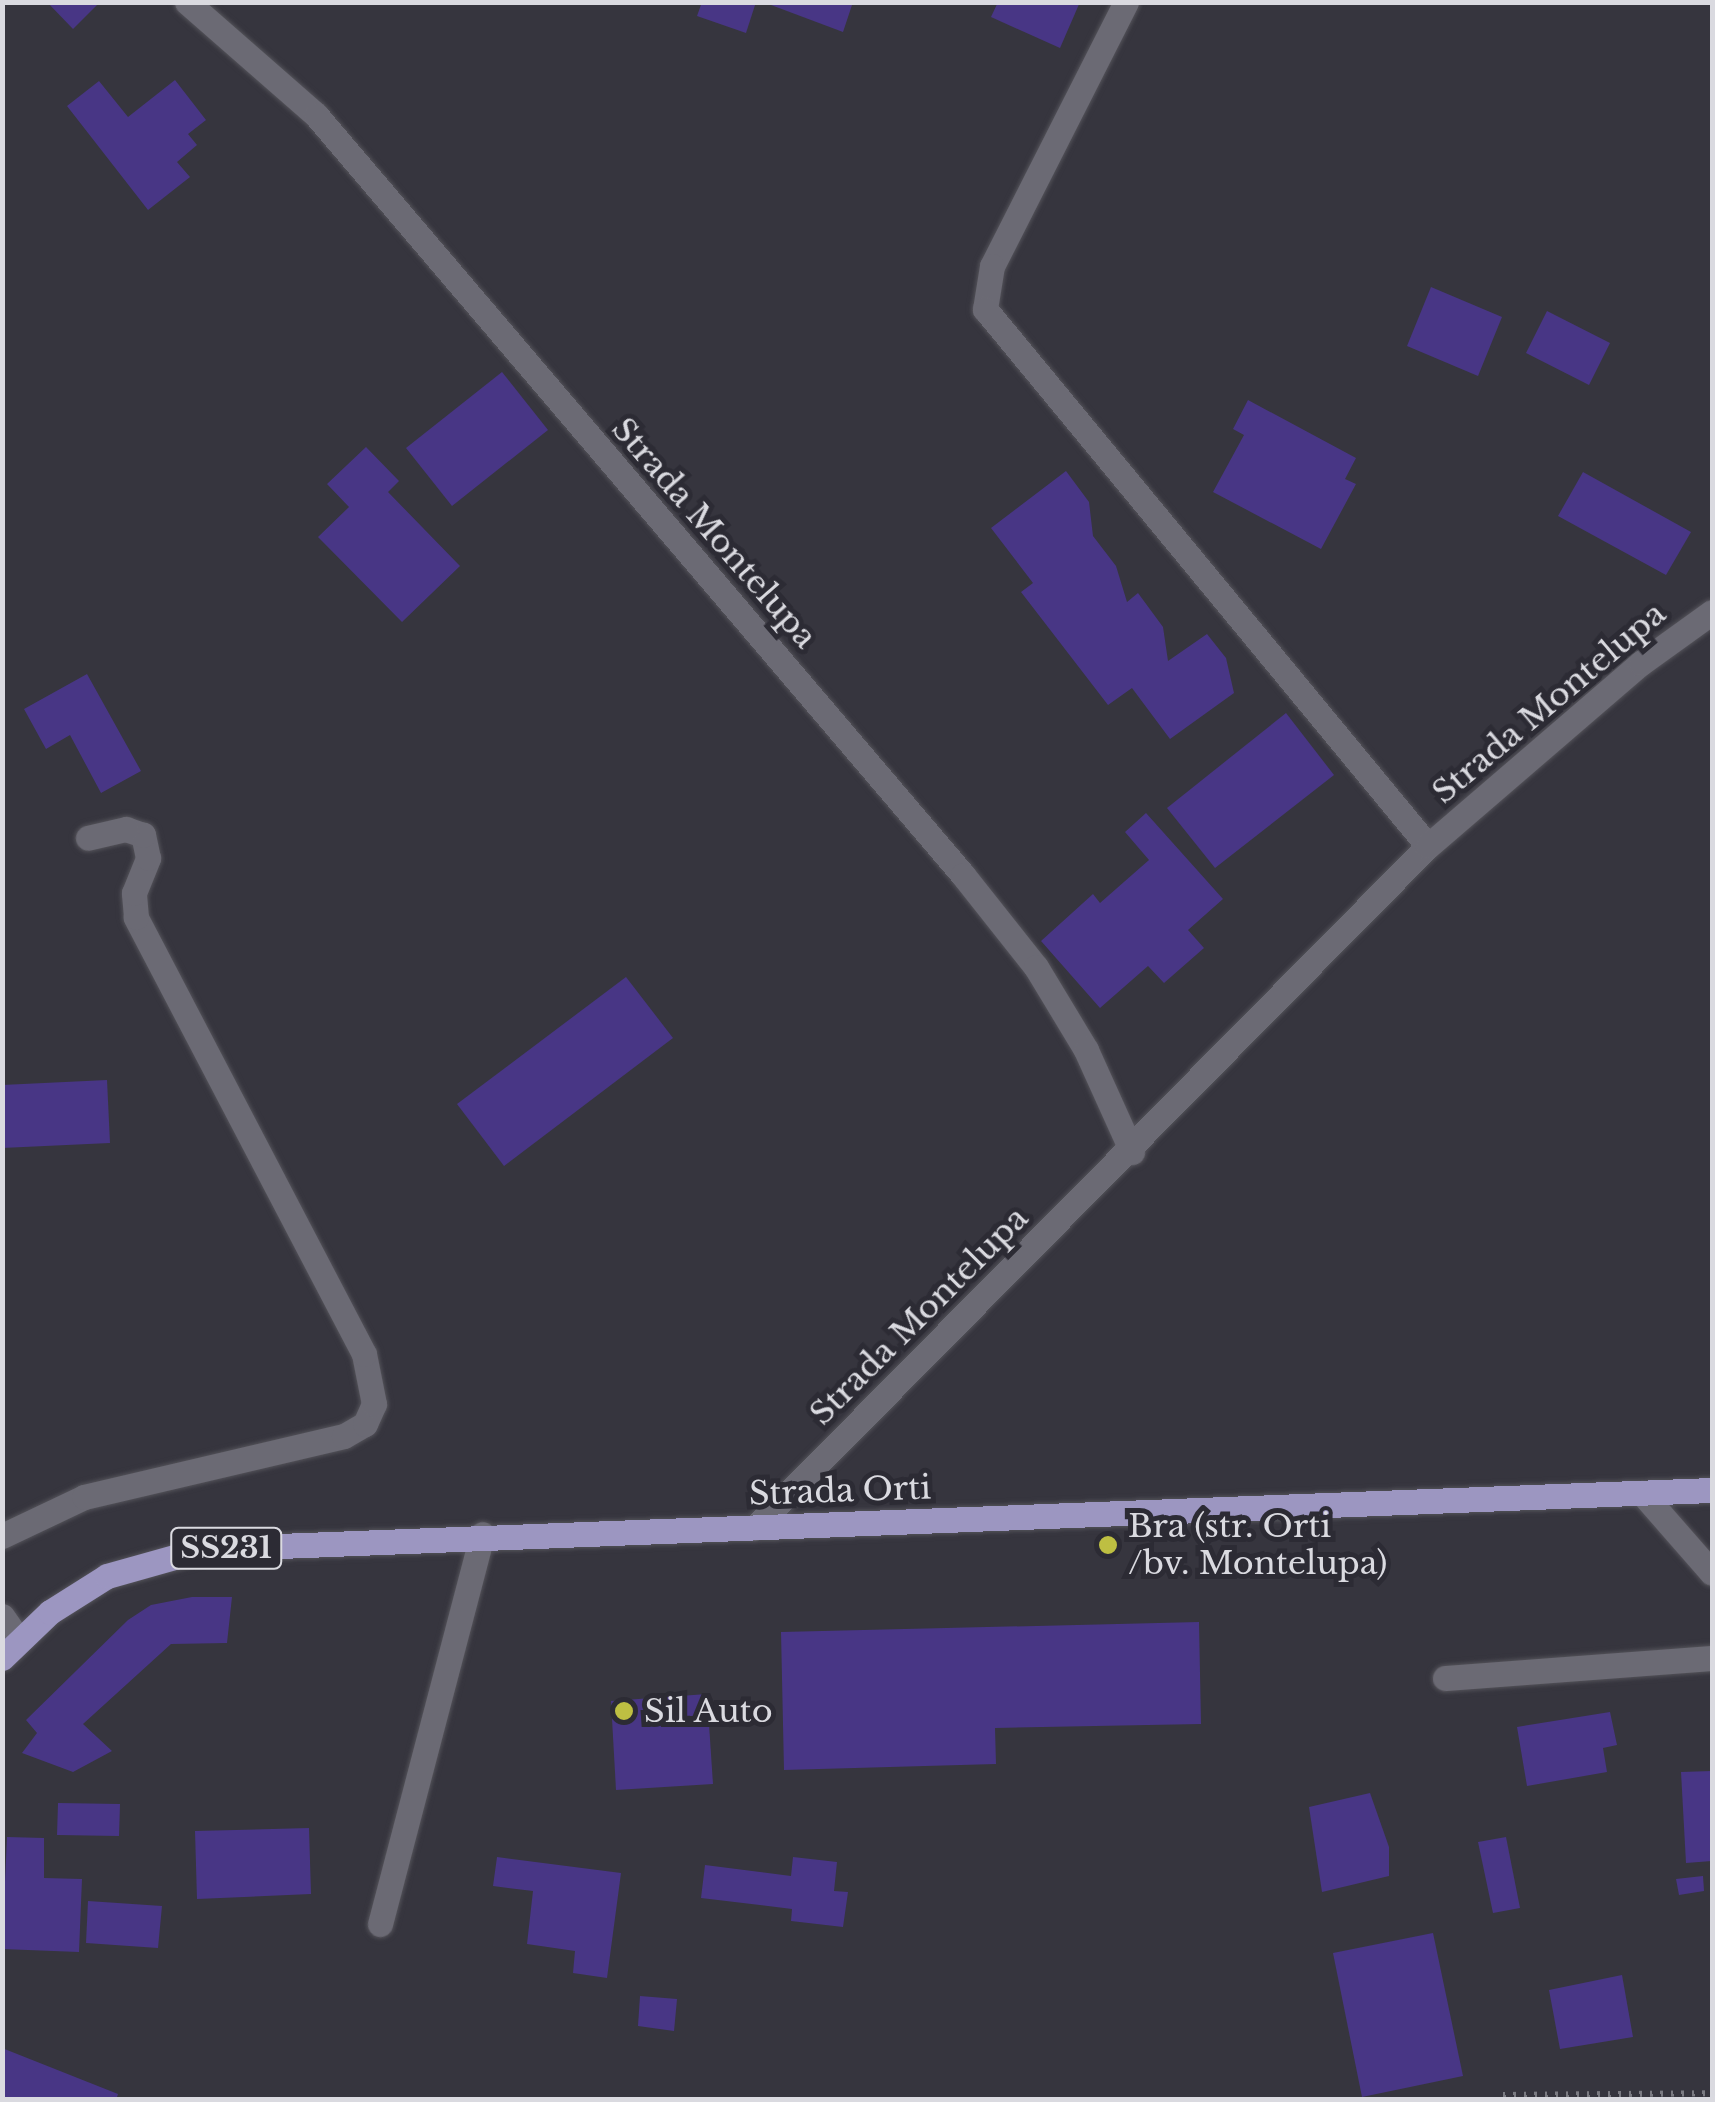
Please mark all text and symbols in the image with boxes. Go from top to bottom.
street label: Strada Montelupa [603,410,825,656]
street label: Strada Montelupa [1425,594,1673,812]
street label: Strada Montelupa [802,1199,1036,1433]
street label: Strada Orti [748,1469,932,1513]
place label: Bra (str. Orti /bv. Montelupa) [1128,1508,1387,1583]
road number: SS231 [168,1523,284,1573]
marker: Bra (str. Orti /bv. Montelupa) [1097,1534,1119,1556]
place label: Sil Auto [644,1692,774,1730]
marker: Sil Auto [613,1700,635,1722]

